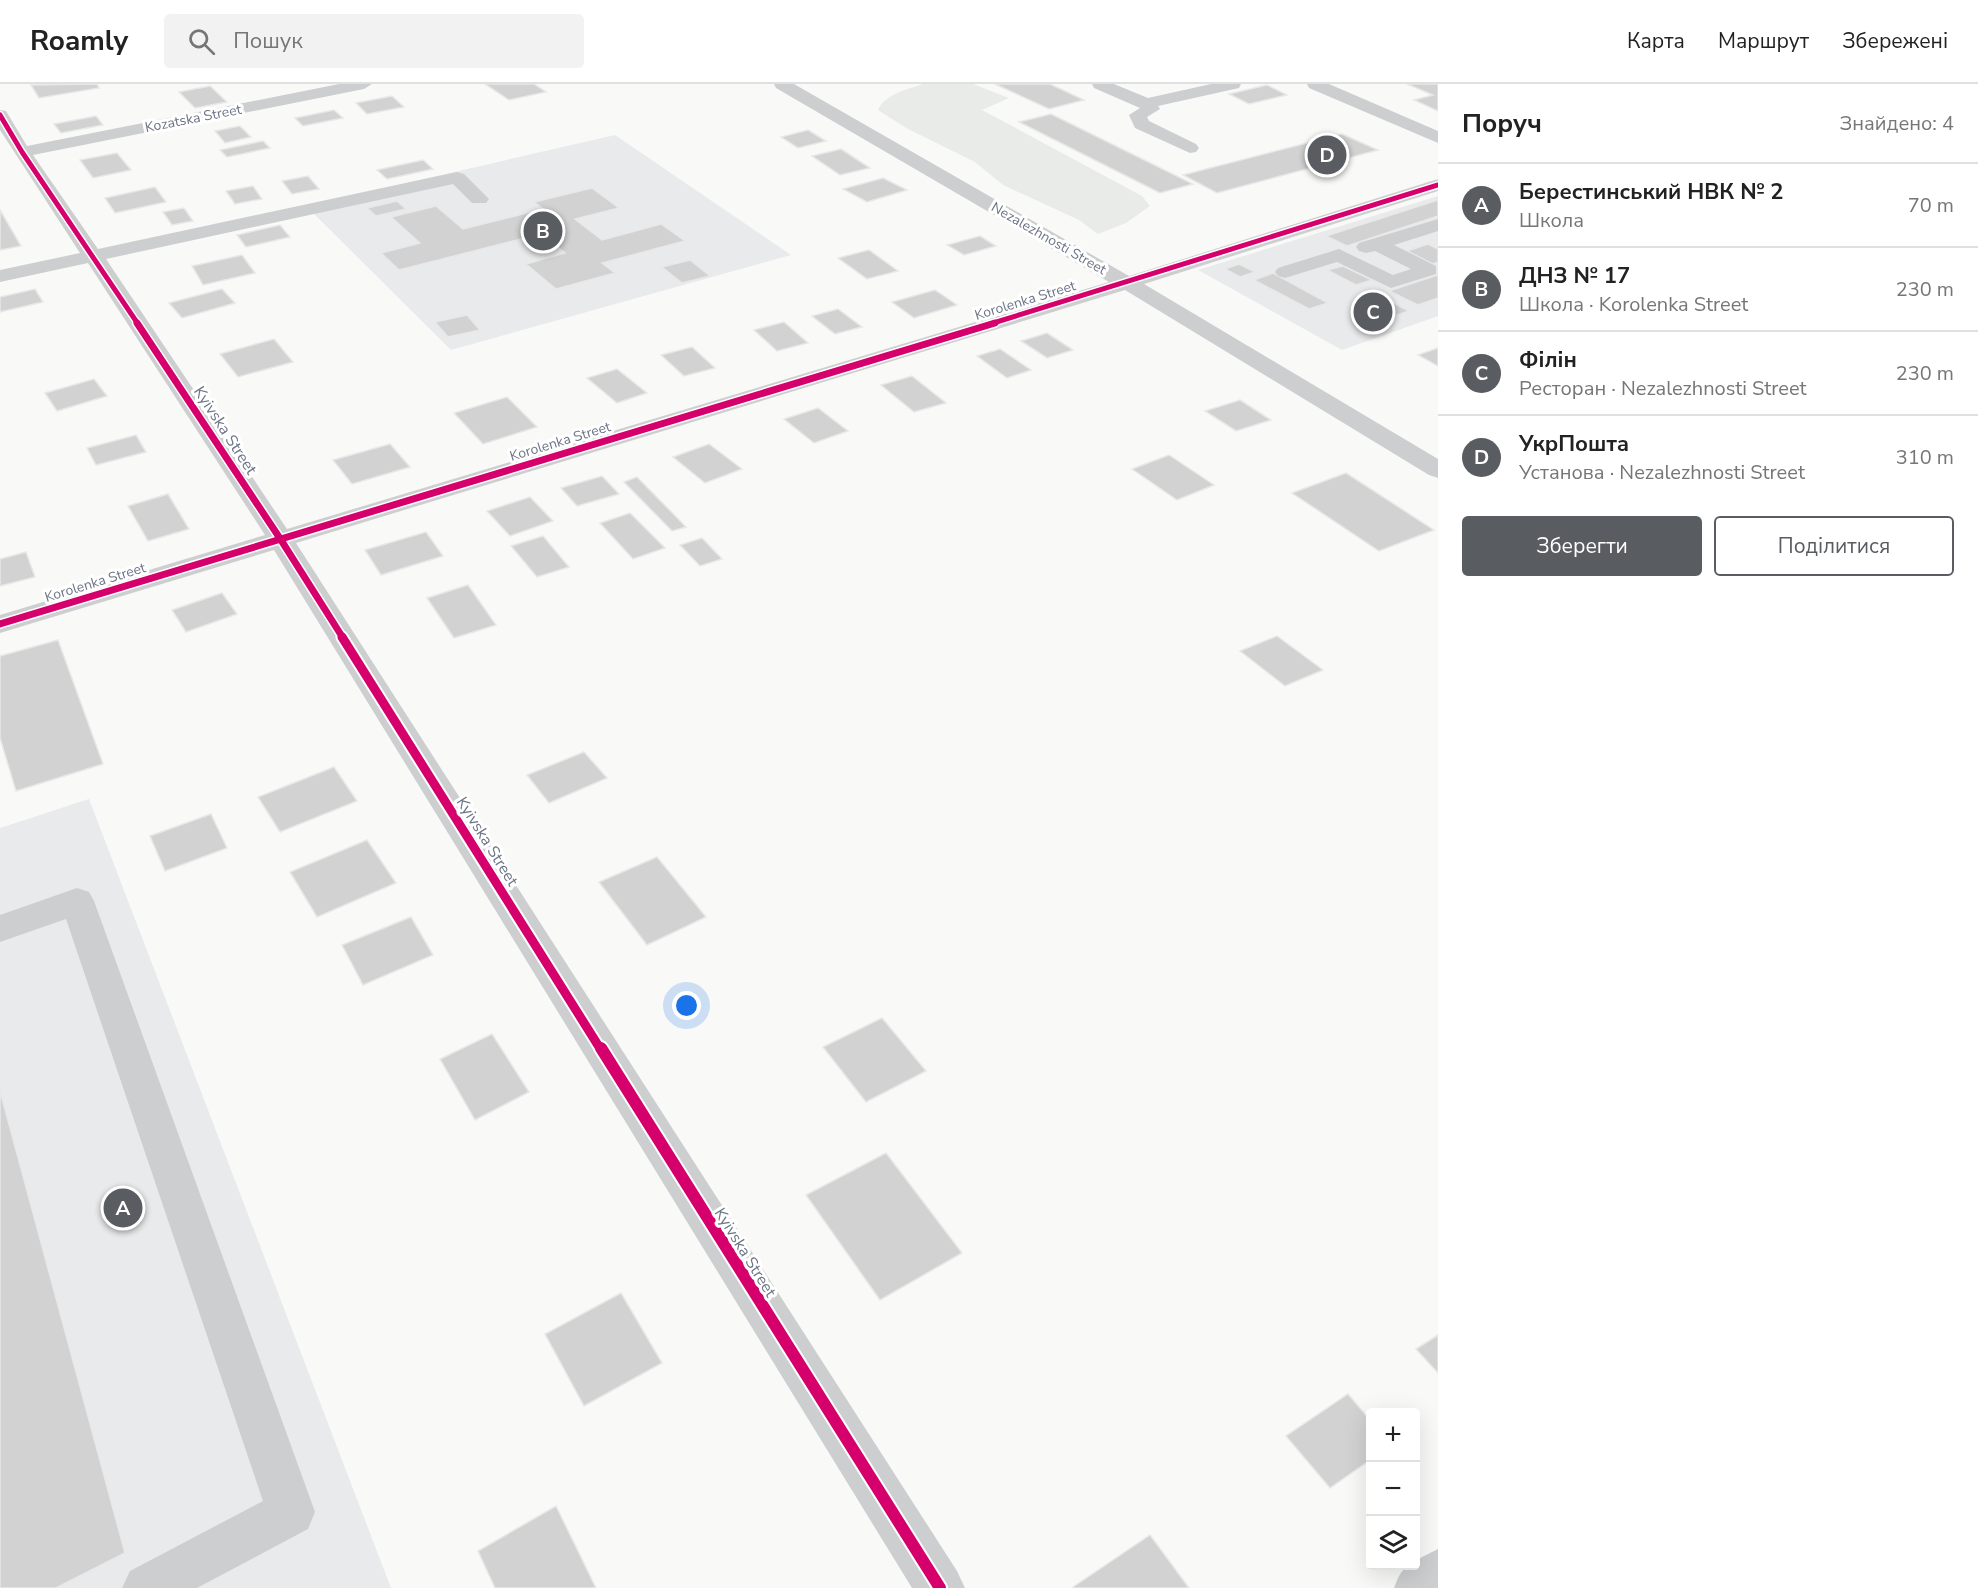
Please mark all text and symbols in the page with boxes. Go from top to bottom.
search box [164,14,584,68]
text: Roamly [30,22,128,60]
icon: search [185,25,218,58]
text: Пошук [233,26,303,56]
text: Карта [1627,27,1685,55]
text: Маршрут [1718,27,1809,55]
text: Збережені [1842,27,1948,55]
street label: Kozatska Street [143,100,243,137]
text: Поруч [1462,106,1542,141]
text: Знайдено: 4 [1840,110,1954,137]
pin: D [1308,132,1346,178]
text: Берестинський НВК № 2 [1519,177,1784,207]
text: A [1474,192,1489,219]
text: 70 m [1908,192,1954,219]
street label: Nezalezhnosti Street [988,198,1110,279]
text: Школа [1519,207,1584,234]
pin: B [524,208,562,254]
text: ДНЗ № 17 [1519,261,1630,291]
street label: Korolenka Street [972,276,1078,325]
text: B [1475,276,1488,303]
text: 230 m [1896,276,1954,303]
pin: C [1354,290,1392,334]
text: Школа · Korolenka Street [1519,291,1748,318]
text: Філін [1519,345,1577,375]
text: C [1475,360,1488,387]
text: 230 m [1896,360,1954,387]
text: Ресторан · Nezalezhnosti Street [1519,375,1807,402]
street label: Kyivska Street [188,382,262,479]
street label: Korolenka Street [507,417,613,466]
text: УкрПошта [1519,429,1629,459]
text: D [1474,444,1489,471]
text: 310 m [1896,444,1954,471]
text: Установа · Nezalezhnosti Street [1519,459,1805,486]
button: Зберегти [1462,516,1702,576]
button: Поділитися [1714,516,1954,576]
street label: Korolenka Street [42,558,148,607]
street label: Kyivska Street [451,793,524,891]
your location [672,991,701,1020]
pin: A [104,1186,142,1230]
street label: Kyivska Street [709,1204,782,1302]
map controls [1366,1408,1420,1570]
button: + [1366,1408,1420,1462]
button: − [1366,1462,1420,1516]
button: layers [1366,1516,1420,1570]

